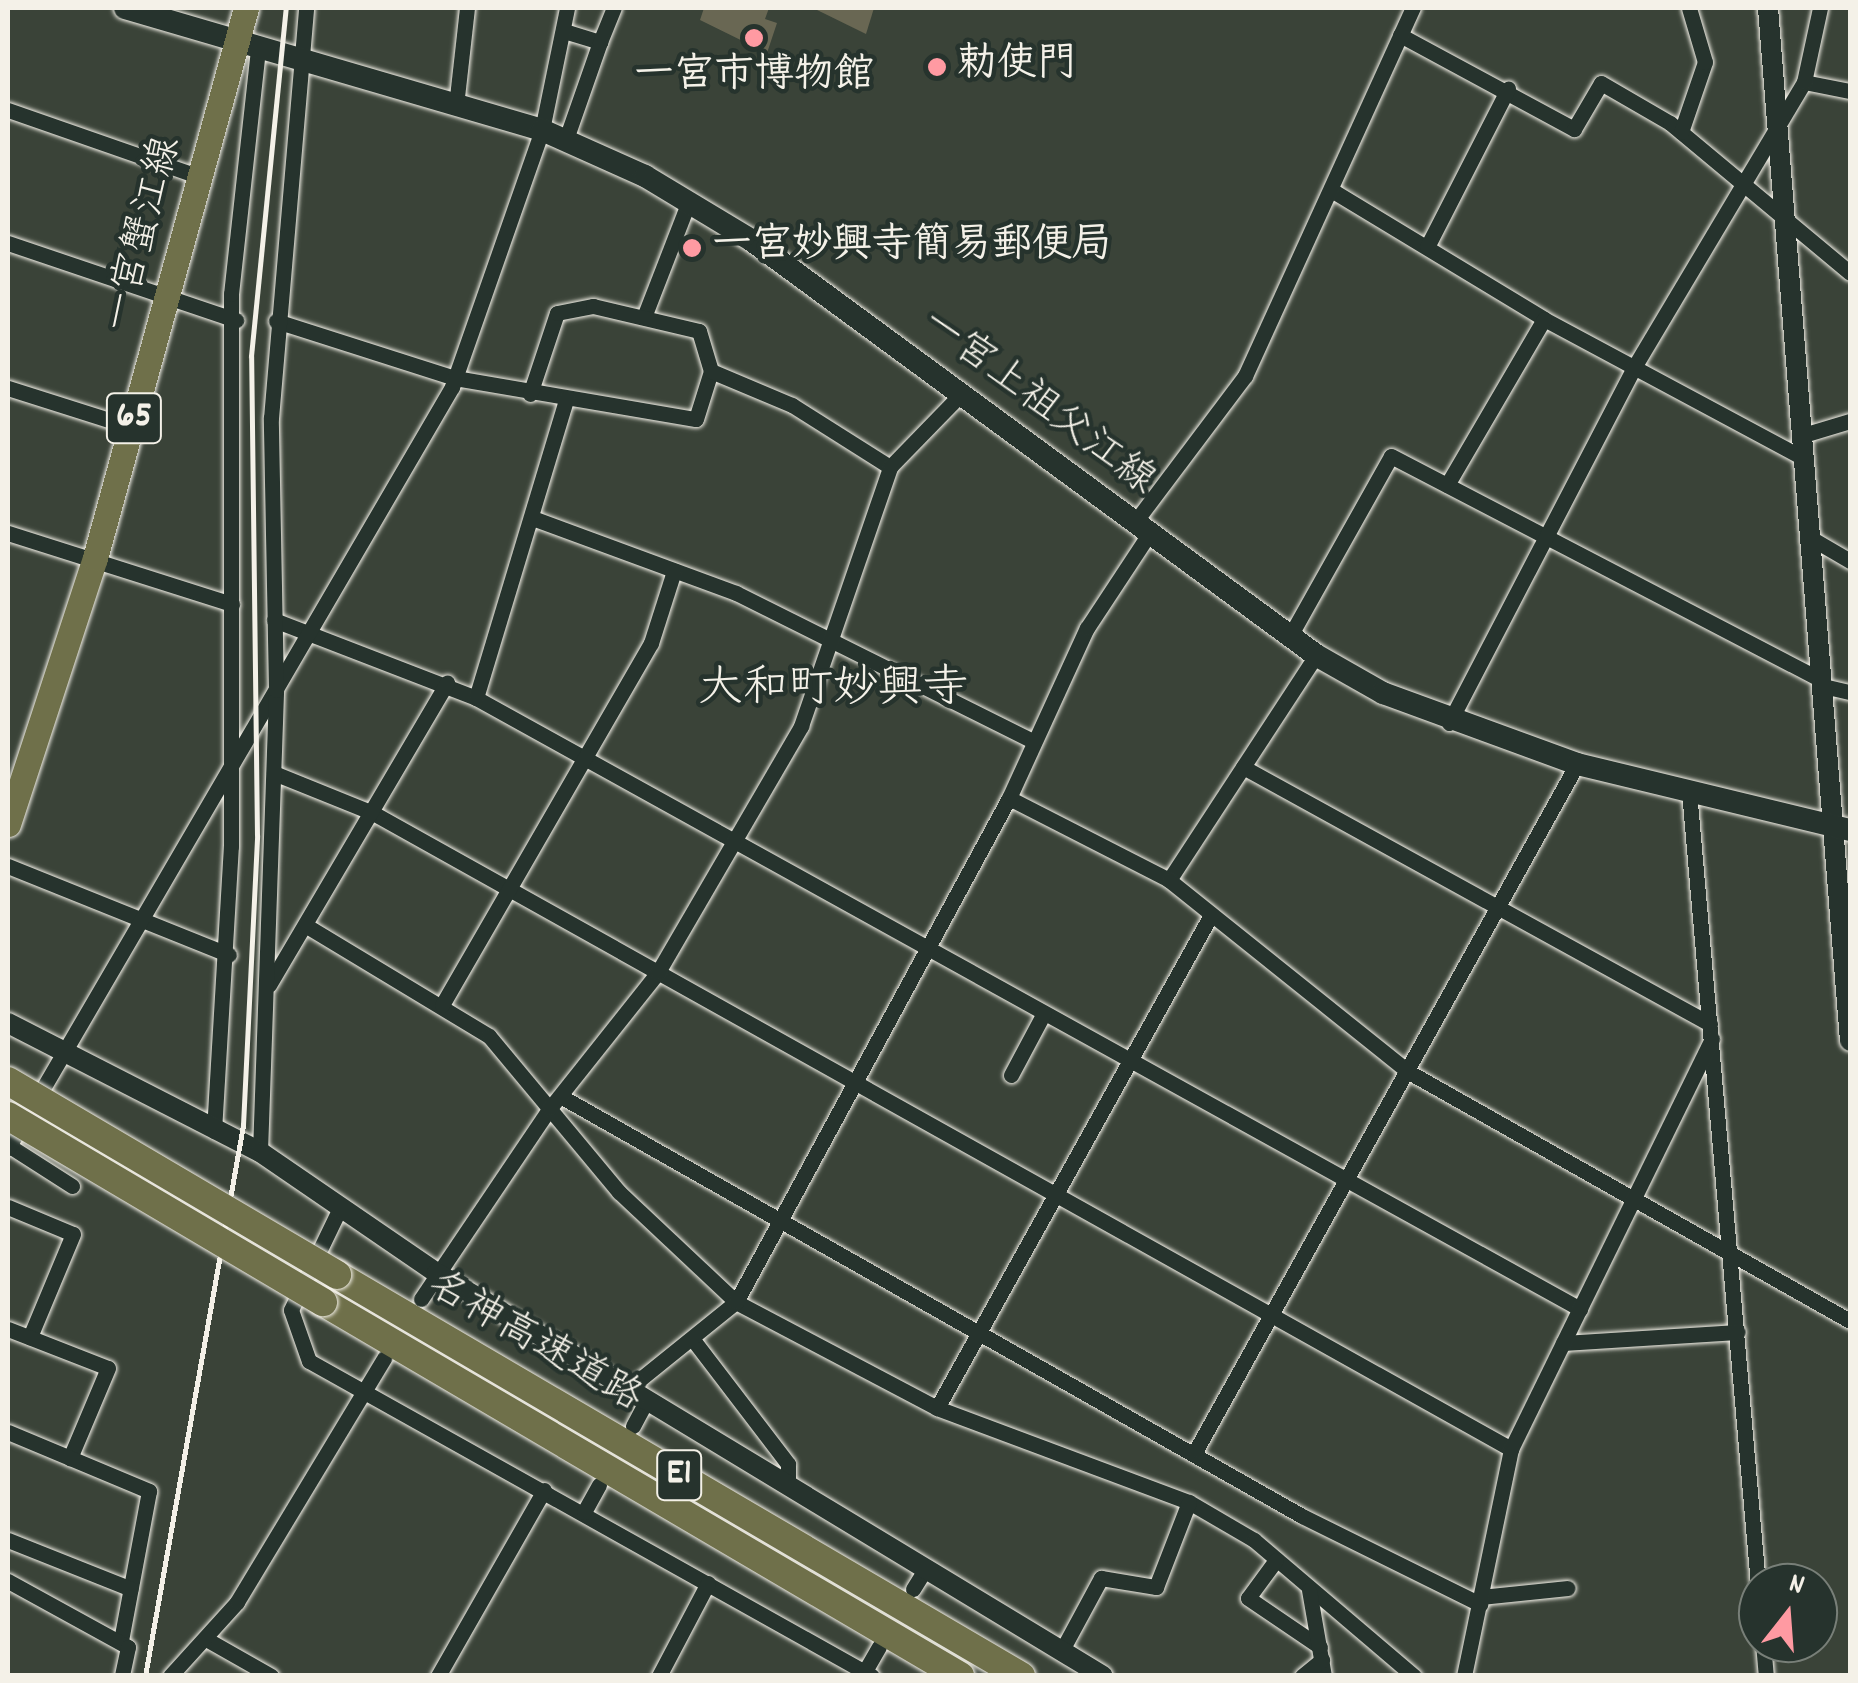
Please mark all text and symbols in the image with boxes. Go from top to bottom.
marker: 一宮市博物館 [743,27,765,49]
place label: 勅使門 [957,43,1077,91]
place label: 一宮市博物館 [634,54,874,102]
marker: 勅使門 [926,56,948,78]
street label: 一宮蟹江線 [96,132,194,338]
place label: 一宮妙興寺簡易郵便局 [712,224,1112,272]
marker: 一宮妙興寺簡易郵便局 [681,237,703,259]
street label: 一宮上祖父江線 [911,301,1163,507]
road number: 65 [104,385,164,451]
district label: 大和町妙興寺 [698,665,968,719]
street label: 名神高速道路 [418,1263,650,1425]
road number: E1 [654,1442,704,1508]
north arrow [1738,1563,1838,1663]
text: N [1784,1565,1809,1607]

